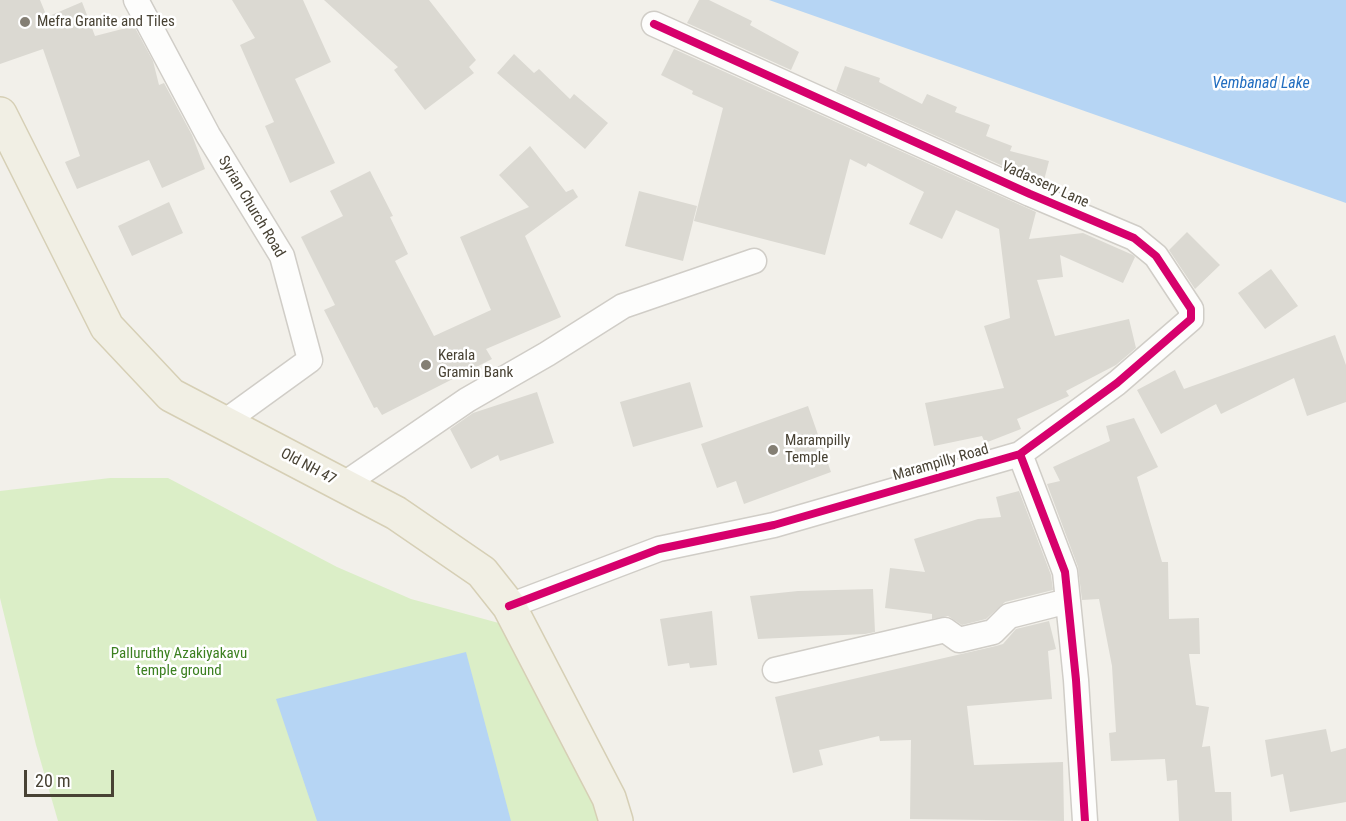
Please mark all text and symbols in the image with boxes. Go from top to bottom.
place label: Mefra Granite and Tiles [37,13,175,31]
marker: Mefra Granite and Tiles [18,15,32,29]
water label: Vembanad Lake [1212,74,1310,94]
street label: Syrian Church Road [214,153,288,261]
street label: Vadassery Lane [999,158,1091,212]
place label: Kerala Gramin Bank [438,347,513,382]
marker: Kerala Gramin Bank [419,358,433,372]
place label: Marampilly Temple [785,432,850,467]
street label: Marampilly Road [891,441,991,485]
marker: Marampilly Temple [766,443,780,457]
street label: Old NH 47 [277,445,339,489]
park label: Palluruthy Azakiyakavu temple ground [111,645,247,680]
scale bar [27,758,117,796]
text: 20 m [35,770,70,791]

